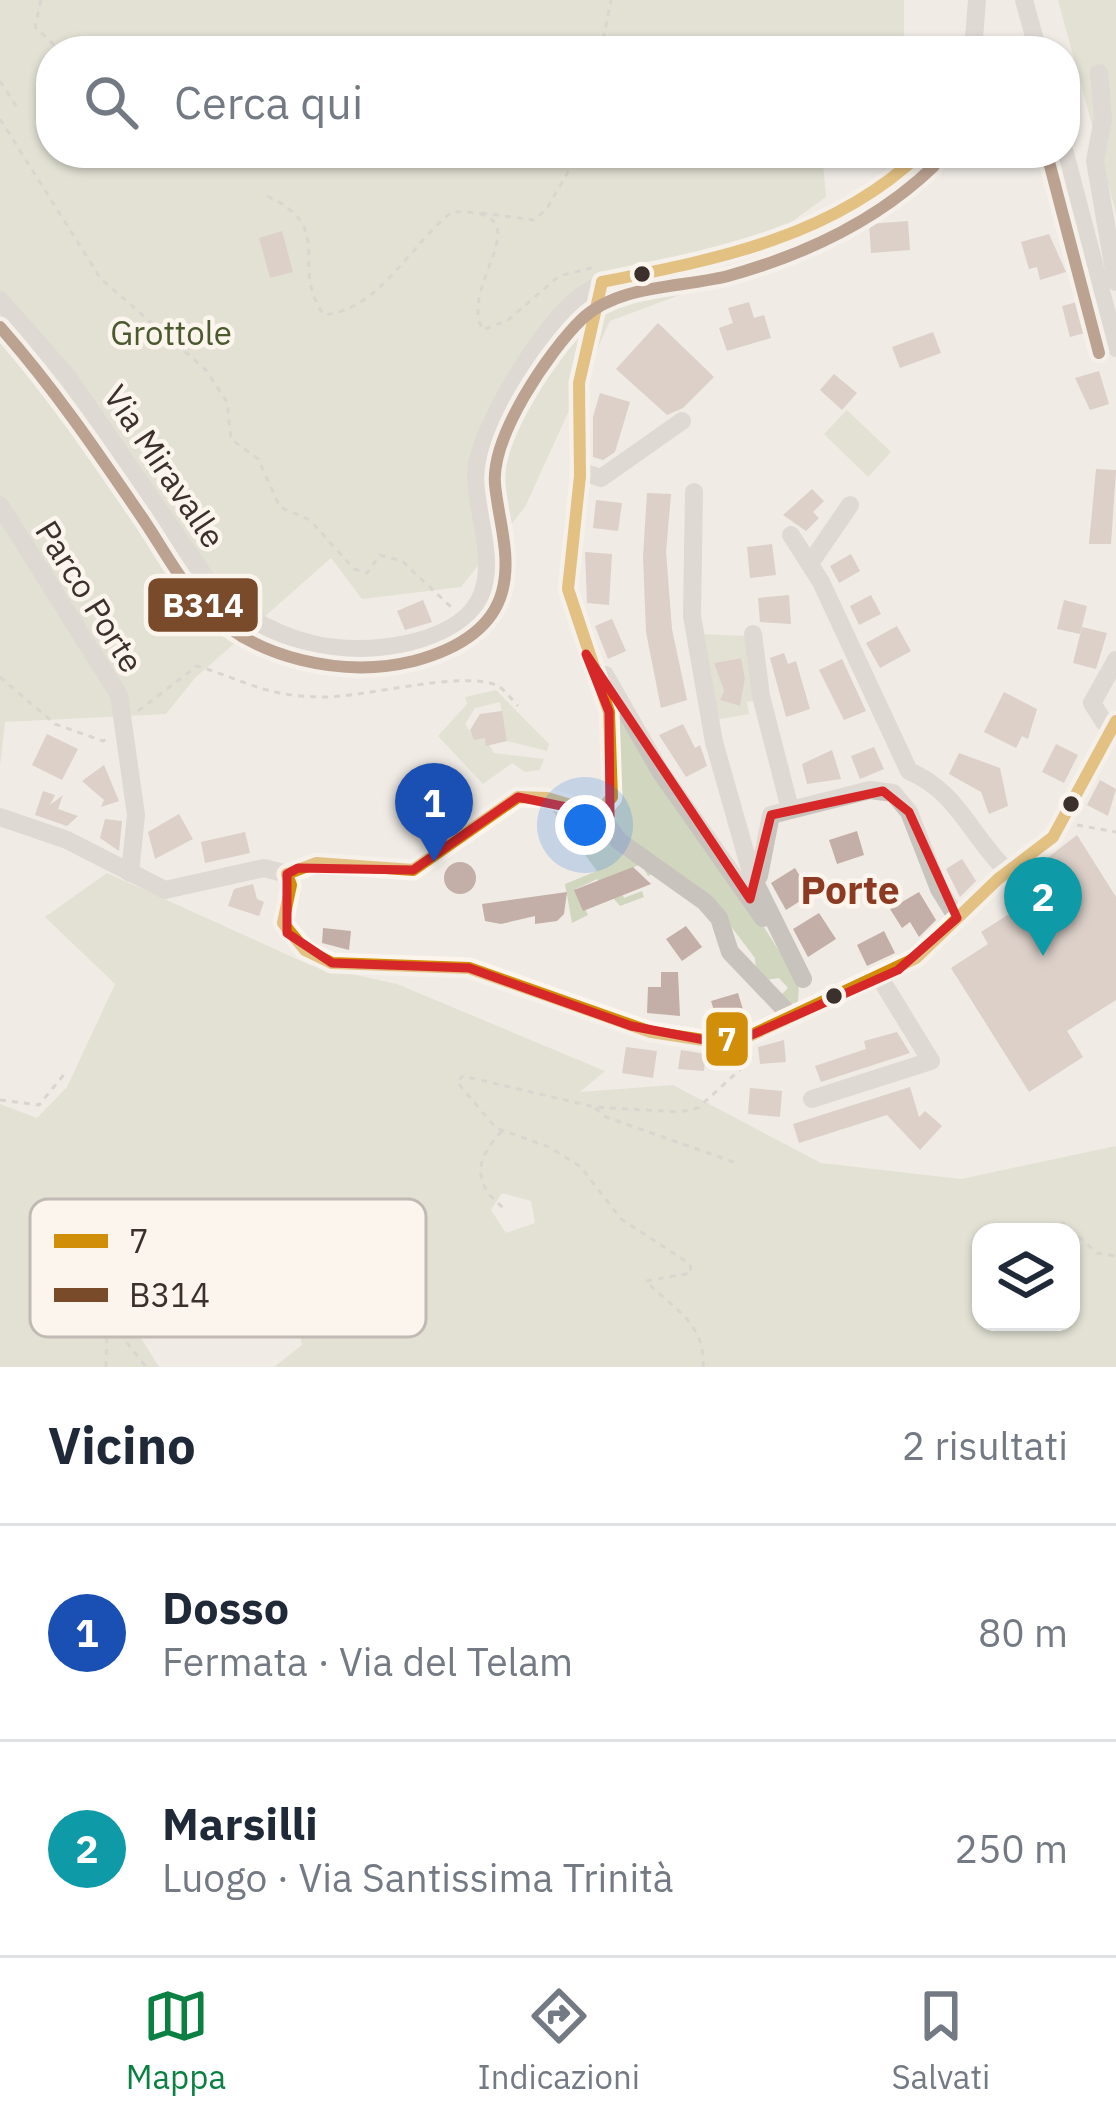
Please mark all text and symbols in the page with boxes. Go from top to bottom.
search box [36,36,1080,168]
icon: search [78,69,144,135]
text: Cerca qui [174,73,363,131]
unlabelled marker [631,263,653,285]
park label: Grottole [110,311,232,354]
street label: Via Miravalle [95,376,235,556]
street label: Parco Porte [26,512,154,680]
line badge: B314 [146,576,260,634]
text: B314 [162,583,244,626]
pin: 1 [395,763,473,862]
unlabelled marker [1060,793,1082,815]
your location [555,795,615,855]
pin: 2 [1004,857,1082,956]
district label: Porte [800,864,900,915]
unlabelled marker [823,985,845,1007]
line badge: 7 [704,1010,750,1068]
text: 7 [717,1017,737,1060]
legend [30,1199,426,1337]
text: 7 [129,1219,149,1262]
map controls [972,1223,1080,1331]
button: layers [972,1223,1080,1331]
text: B314 [129,1273,210,1316]
text: Vicino [48,1412,196,1478]
text: 2 risultati [902,1420,1068,1471]
text: Dosso [162,1578,289,1636]
text: 1 [75,1607,99,1658]
text: 80 m [978,1607,1068,1658]
text: Fermata · Via del Telam [162,1636,573,1687]
text: Marsilli [162,1794,318,1852]
text: 2 [75,1823,99,1874]
text: 250 m [955,1823,1068,1874]
text: Luogo · Via Santissima Trinità [162,1852,674,1903]
tab: Mappa [126,1983,226,2098]
tab: Indicazioni [477,1983,640,2098]
tab: Salvati [891,1983,990,2098]

